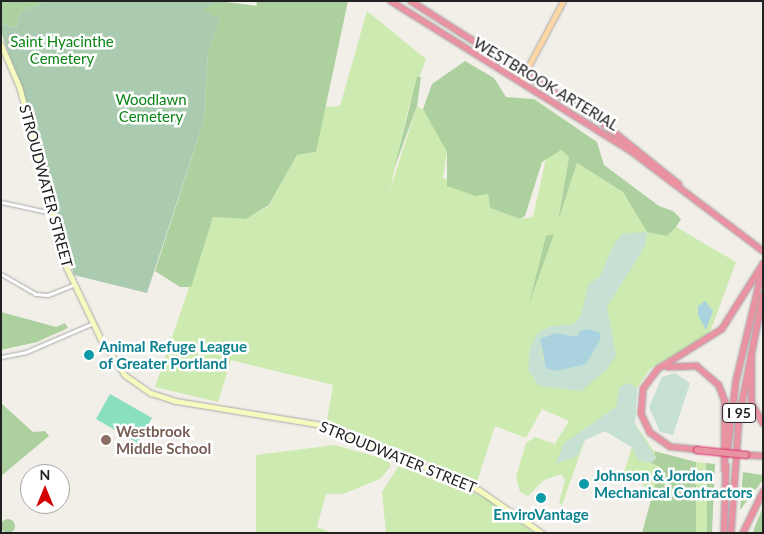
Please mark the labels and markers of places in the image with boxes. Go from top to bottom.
place label: Animal Refuge League of Greater Portland [99,337,247,372]
marker: Animal Refuge League of Greater Portland [83,349,95,361]
place label: Westbrook Middle School [116,422,211,457]
marker: Westbrook Middle School [100,434,112,446]
place label: Johnson & Jordon Mechanical Contractors [594,466,753,501]
marker: Johnson & Jordon Mechanical Contractors [578,478,590,490]
marker: EnviroVantage [535,492,547,504]
place label: EnviroVantage [493,506,589,524]

